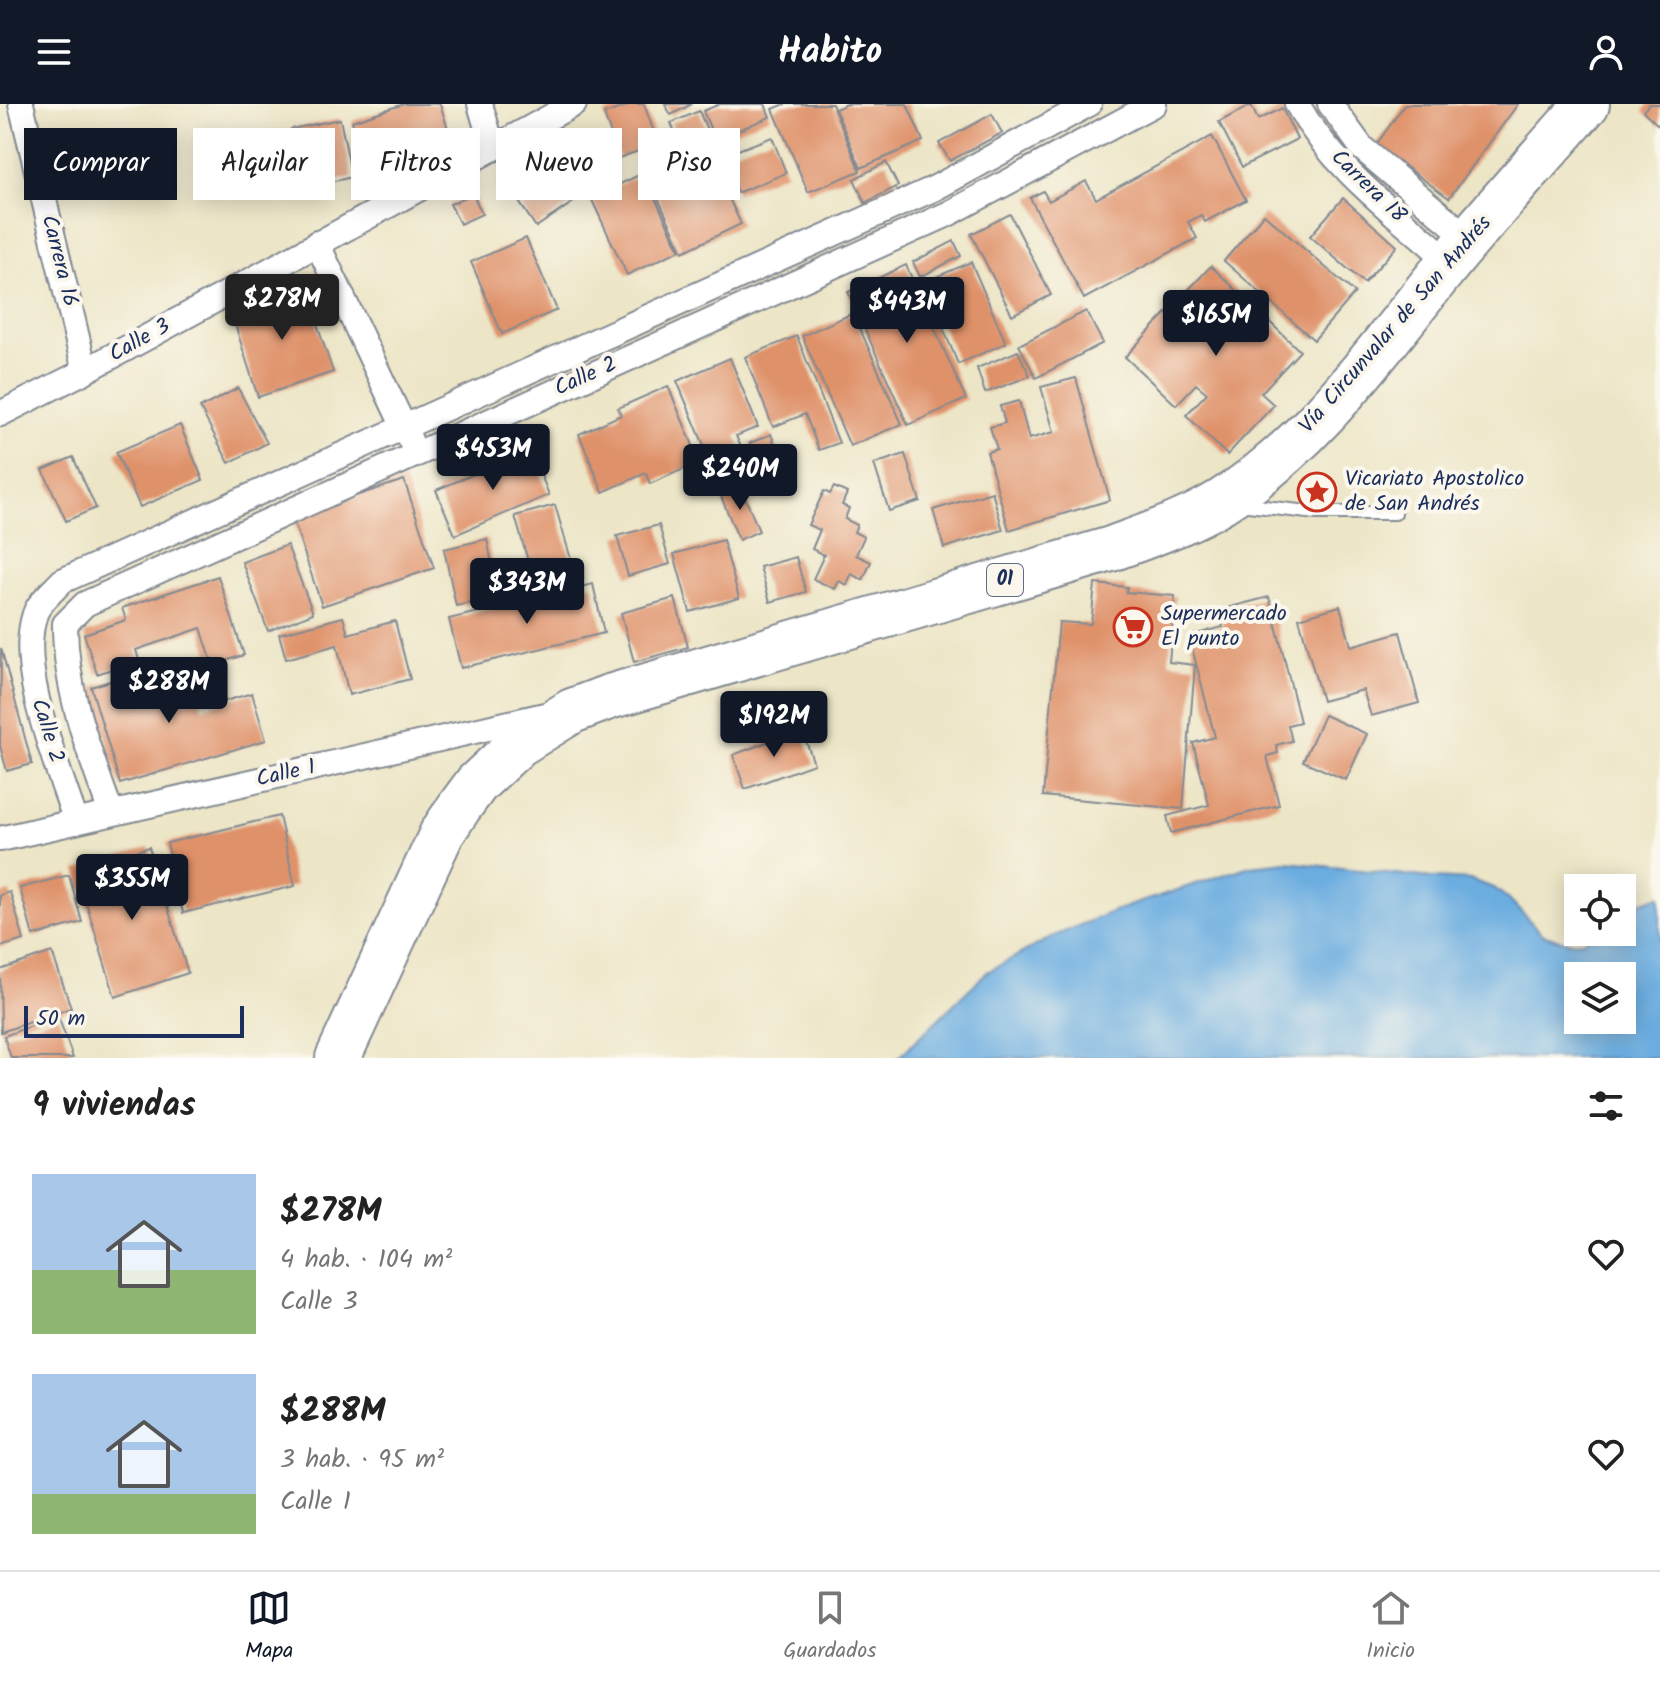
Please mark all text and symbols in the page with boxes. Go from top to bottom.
text: Habito [778,24,882,81]
icon: menu [32,30,76,74]
icon: person [1584,30,1628,74]
chip: Comprar [24,128,177,200]
chip: Alquilar [193,128,335,200]
chip: Filtros [351,128,480,200]
chip: Nuevo [496,128,622,200]
chip: Piso [638,128,740,200]
street label: Carrera 18 [1322,142,1415,233]
street label: Vía Circunvalar de San Andrés [1291,207,1501,442]
street label: Carrera 16 [31,211,87,311]
pin: $278M [226,274,338,342]
pin: $443M [851,277,963,345]
text: $278M [243,279,321,321]
text: $443M [868,282,946,324]
pin: $165M [1160,290,1272,358]
text: $165M [1181,295,1251,337]
street label: Calle 3 [103,310,177,372]
street label: Calle 2 [549,348,623,406]
pin: $453M [437,424,549,492]
text: $453M [455,429,531,471]
pin: $240M [684,444,796,512]
text: $240M [701,449,779,491]
place label: Vicariato Apostolico de San Andrés [1345,462,1524,522]
place icon: Vicariato Apostolico de San Andrés [1296,471,1338,513]
pin: $343M [471,558,583,626]
text: $343M [488,563,566,605]
road number: 01 [987,564,1023,596]
place label: Supermercado El punto [1161,597,1287,657]
supermarket icon: Supermercado El punto [1112,606,1154,648]
pin: $288M [113,657,225,725]
text: $288M [129,662,209,704]
pin: $192M [718,691,830,759]
street label: Calle 2 [21,694,73,768]
text: $192M [738,696,810,738]
street label: Calle 1 [253,750,319,798]
pin: $355M [76,854,188,922]
text: $355M [94,859,170,901]
map controls [1564,874,1636,1034]
button: locate [1564,874,1636,946]
button: layers [1564,962,1636,1034]
scale bar [24,1002,244,1038]
text: 50 m [36,1002,85,1037]
text: 9 viviendas [32,1079,196,1133]
icon: filters [1584,1084,1628,1128]
text: $278M [280,1185,382,1239]
icon: home [96,1206,192,1302]
icon: heart [1584,1232,1628,1276]
text: 4 hab. · 104 m² [280,1239,452,1281]
text: Calle 3 [280,1281,357,1323]
text: $288M [280,1385,386,1439]
icon: home [96,1406,192,1502]
icon: heart [1584,1432,1628,1476]
text: 3 hab. · 95 m² [280,1439,444,1481]
text: Calle 1 [280,1481,351,1523]
tab: Mapa [245,1586,293,1669]
tab: Guardados [783,1586,876,1669]
tab: Inicio [1366,1586,1415,1669]

